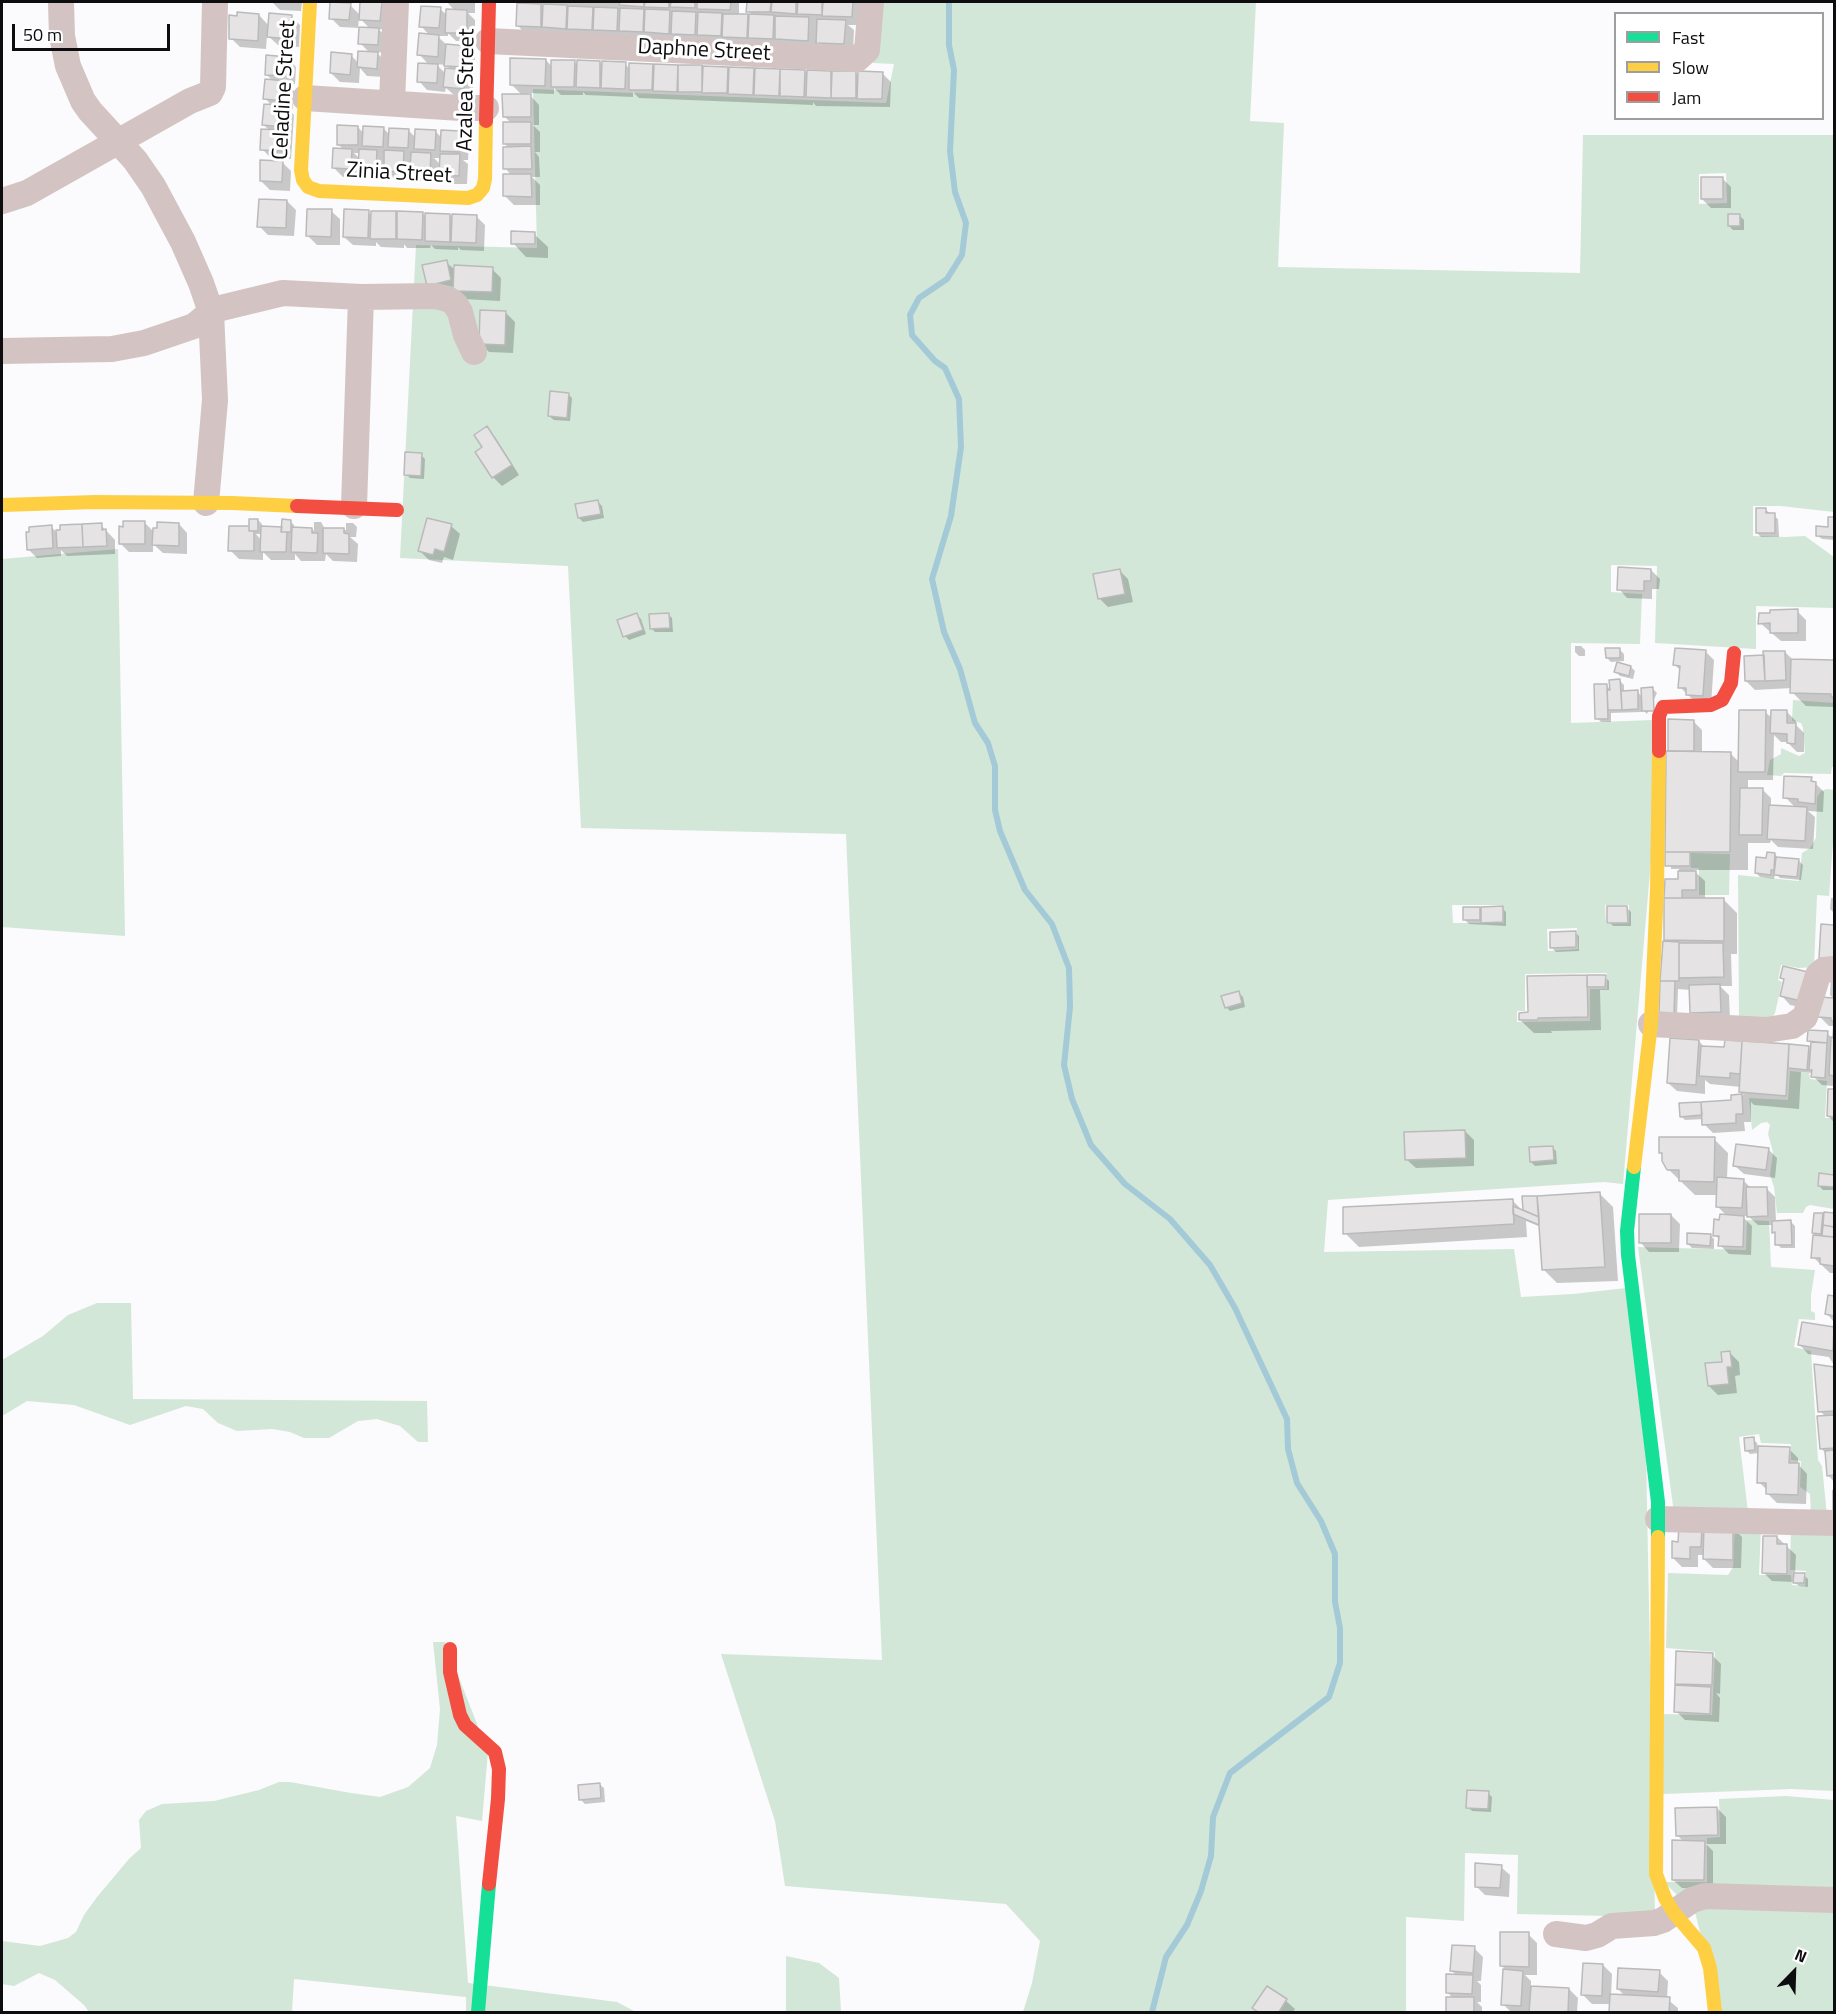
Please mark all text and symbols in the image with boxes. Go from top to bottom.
scale bar [15,12,172,50]
legend [1614,12,1824,120]
street label: Celadine Street [268,19,302,161]
text: 50 m [23,21,62,48]
text: Fast [1672,24,1705,51]
street label: Azalea Street [453,28,481,152]
street label: Daphne Street [637,34,771,68]
text: Slow [1672,54,1709,81]
text: Jam [1672,84,1701,111]
street label: Zinia Street [345,158,453,190]
north arrow [1764,1942,1824,2002]
text: N [1791,1942,1811,1969]

